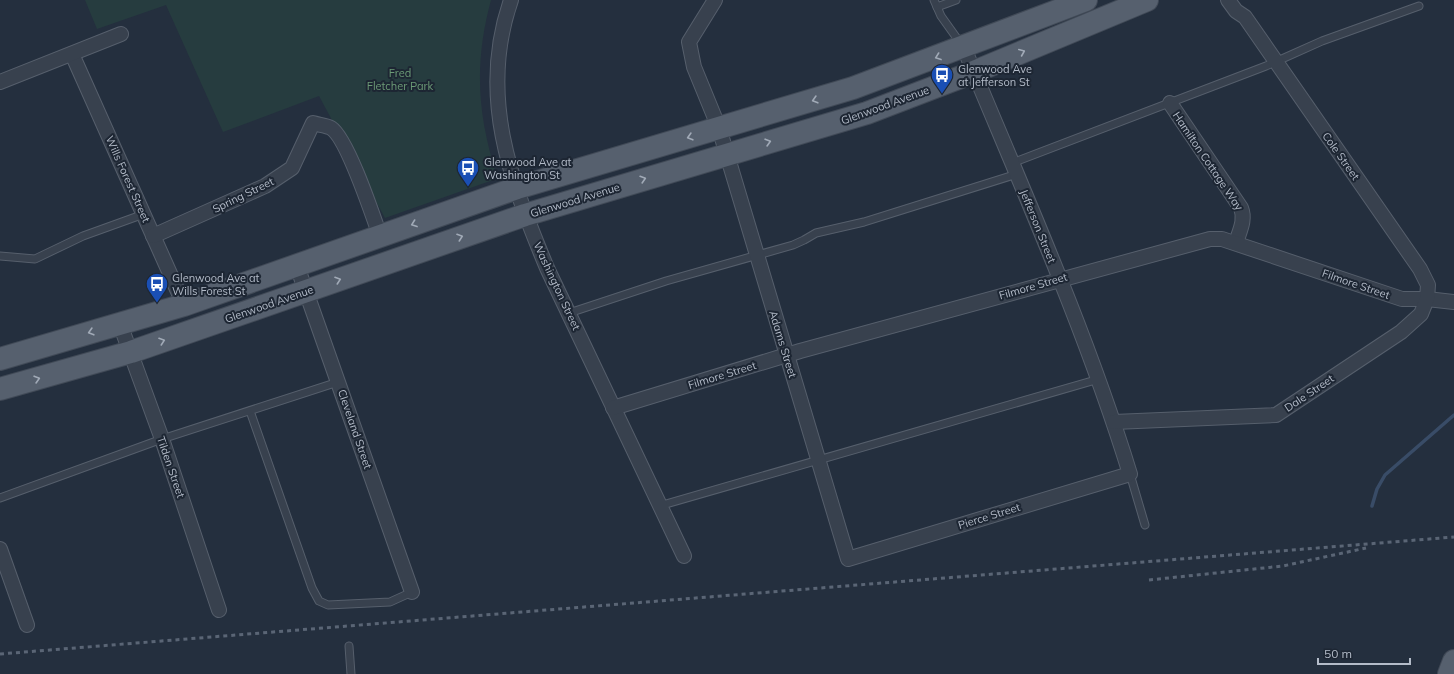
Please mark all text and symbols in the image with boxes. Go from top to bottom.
one-way arrow [1017,49,1025,57]
one-way arrow [934,53,941,61]
bus stop icon: Glenwood Ave at Jefferson St [929,62,955,95]
place label: Glenwood Ave at Jefferson St [958,62,1032,89]
park label: Fred Fletcher Park [367,66,434,93]
street label: Glenwood Avenue [839,83,931,127]
one-way arrow [811,95,818,104]
street label: Hamilton Cottage Way [1170,109,1246,213]
street label: Cole Street [1319,129,1363,183]
one-way arrow [687,132,693,140]
street label: Wills Forest Street [103,134,153,225]
one-way arrow [764,138,771,147]
bus stop icon: Glenwood Ave at Washington St [455,155,481,188]
place label: Glenwood Ave at Washington St [484,155,572,182]
street label: Spring Street [210,174,276,216]
one-way arrow [639,175,646,184]
street label: Glenwood Avenue [529,180,621,220]
street label: Jefferson Street [1017,187,1059,265]
one-way arrow [410,219,417,227]
one-way arrow [457,234,464,242]
street label: Washington Street [530,240,584,332]
street label: Filmore Street [1320,266,1392,302]
street label: Filmore Street [997,270,1069,302]
bus stop icon: Glenwood Ave at Wills Forest St [144,271,170,304]
place label: Glenwood Ave at Wills Forest St [172,271,260,298]
one-way arrow [334,276,341,285]
street label: Glenwood Avenue [223,282,315,326]
street label: Adams Street [766,309,800,379]
one-way arrow [88,327,95,336]
one-way arrow [158,337,165,346]
street label: Filmore Street [686,358,758,392]
street label: Dale Street [1282,371,1337,415]
one-way arrow [34,375,41,383]
street label: Cleveland Street [335,387,375,471]
street label: Tilden Street [154,434,188,500]
street label: Pierce Street [956,500,1022,532]
scale bar [1318,640,1410,666]
text: 50 m [1324,646,1352,661]

